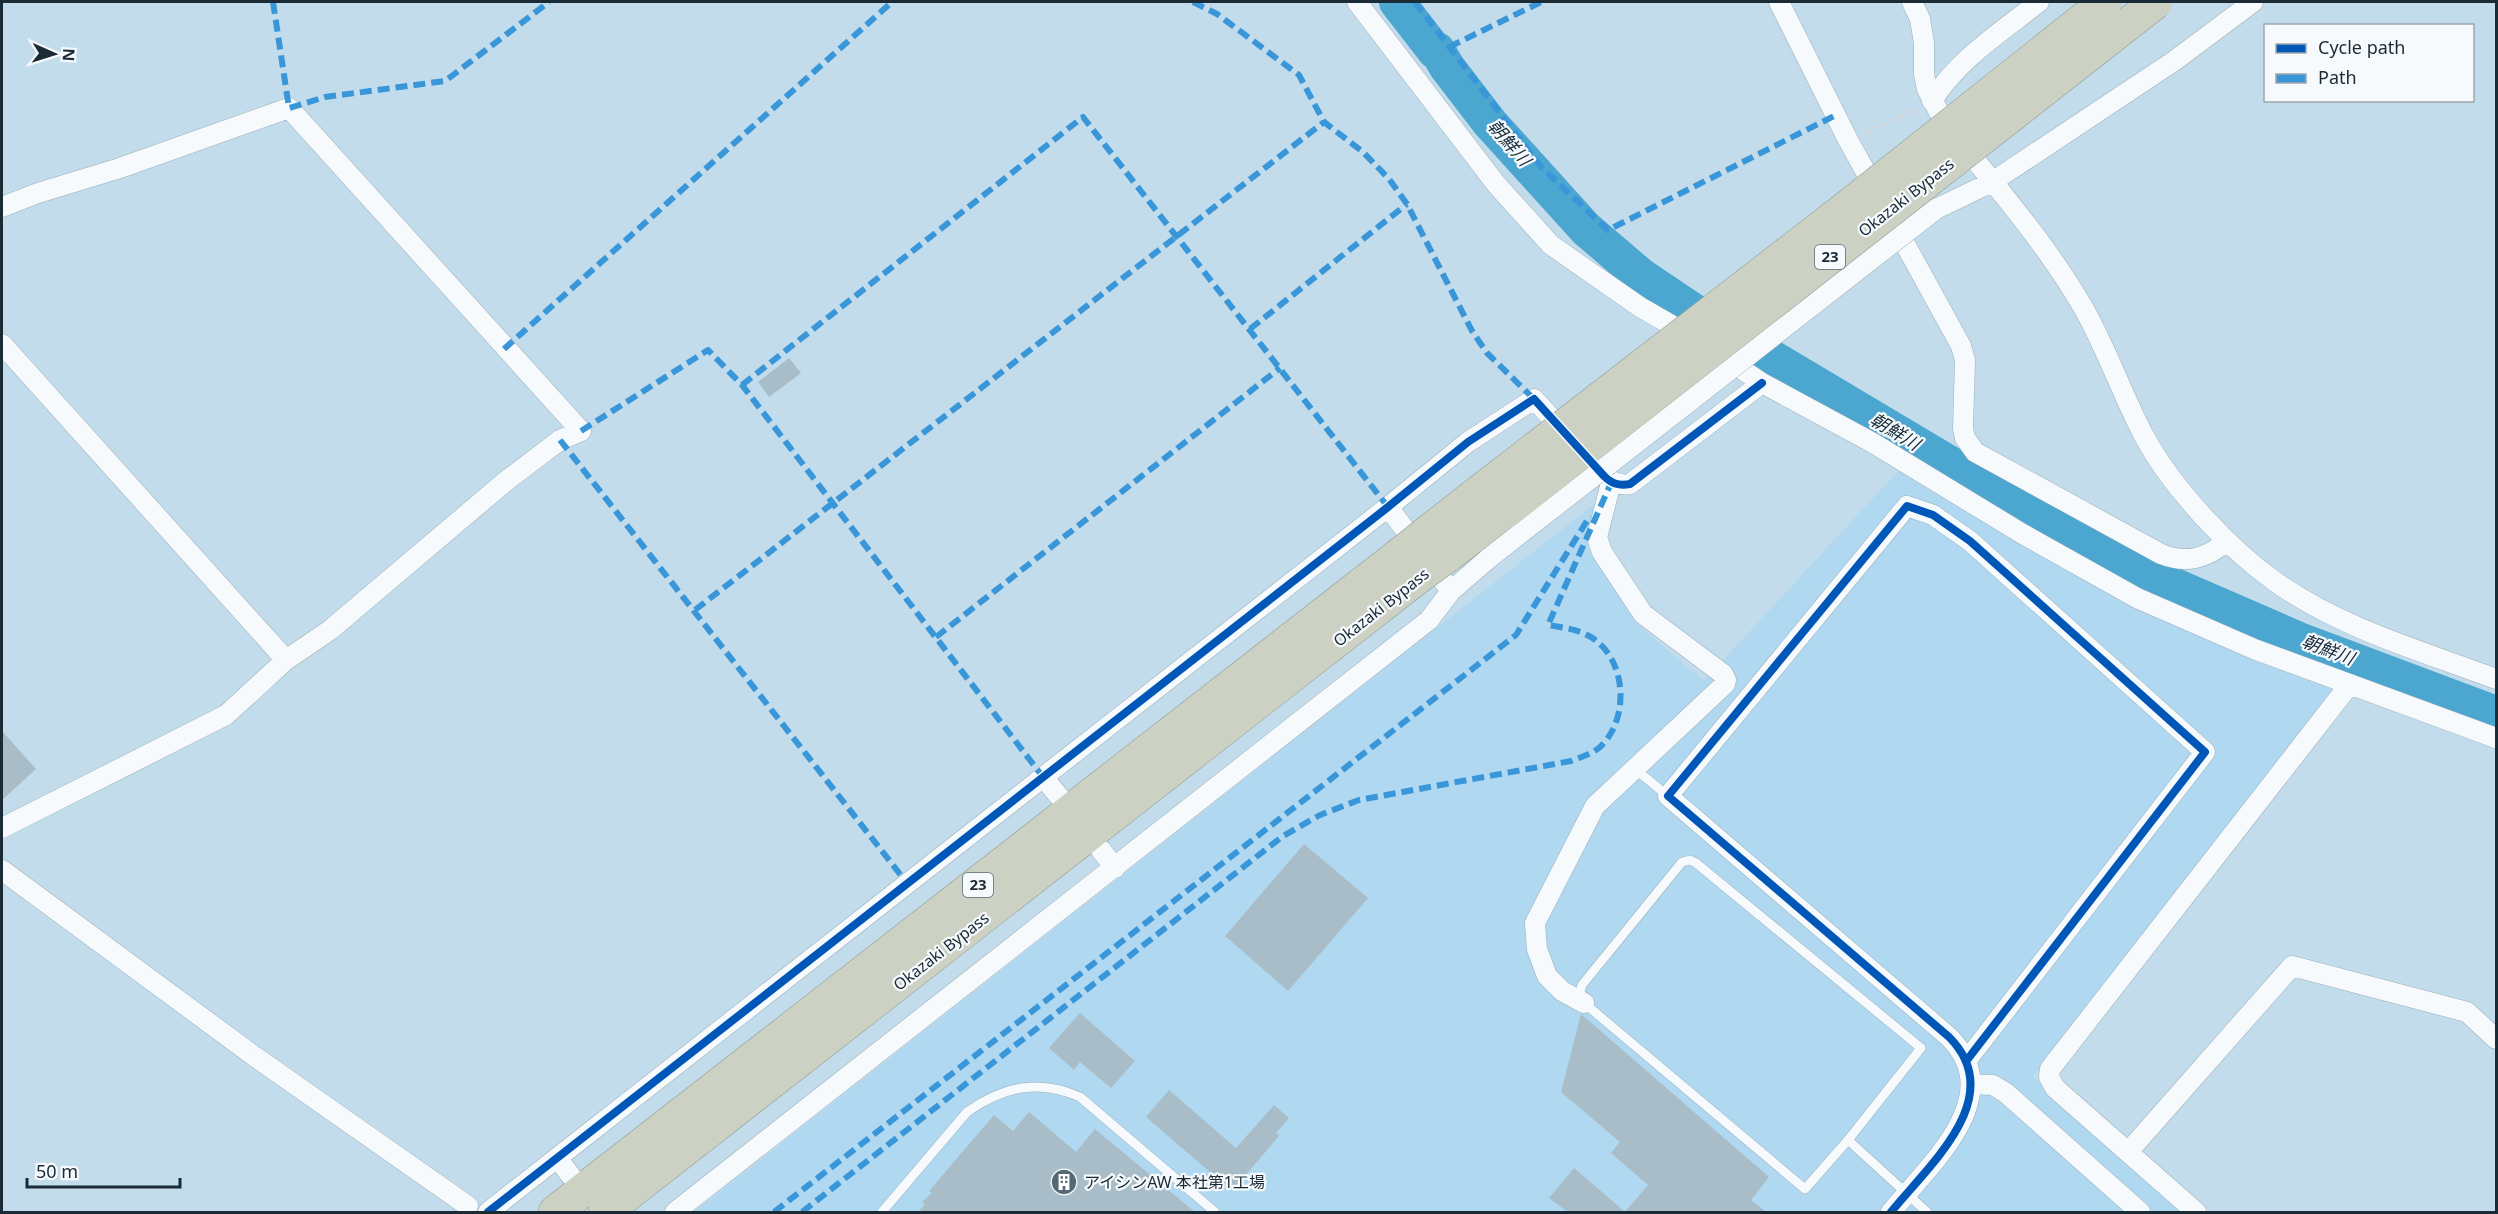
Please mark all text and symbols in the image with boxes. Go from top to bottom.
north arrow [24,24,84,84]
legend [2264,24,2474,102]
text: Cycle path [2318,35,2405,59]
text: N [58,48,80,62]
text: Path [2318,65,2357,89]
water label: 朝鮮川 [1483,114,1538,172]
street label: Okazaki Bypass [1853,153,1959,241]
road number: 23 [1815,245,1845,269]
water label: 朝鮮川 [1866,407,1927,456]
street label: Okazaki Bypass [1328,563,1434,651]
water label: 朝鮮川 [2299,628,2360,671]
road number: 23 [963,873,993,897]
street label: Okazaki Bypass [888,907,994,995]
scale bar [27,1151,180,1189]
text: 50 m [36,1159,78,1183]
building icon: アイシンAW 本社第1工場 [1049,1167,1079,1197]
place label: アイシンAW 本社第1工場 [1084,1171,1265,1193]

